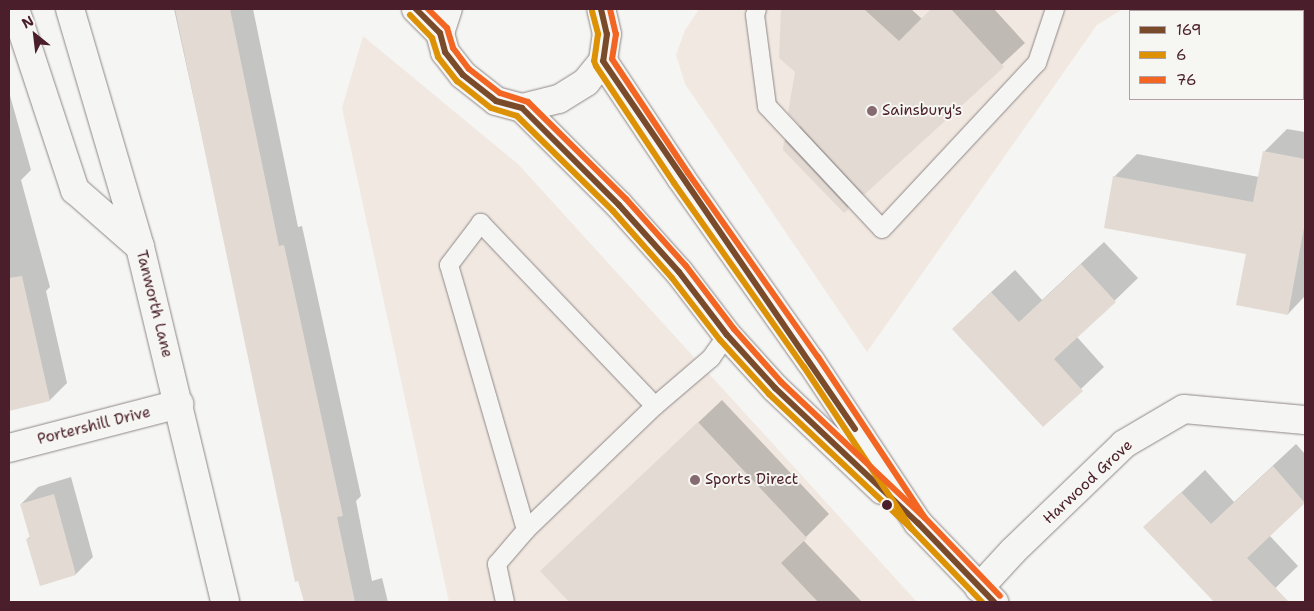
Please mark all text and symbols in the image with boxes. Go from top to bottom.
north arrow [10,10,60,60]
legend [1129,10,1304,100]
text: N [19,11,37,32]
text: 169 [1176,20,1202,40]
text: 6 [1176,45,1187,65]
text: 76 [1176,70,1196,90]
place label: Sainsbury's [882,102,962,120]
marker: Sainsbury's [866,105,878,117]
street label: Tanworth Lane [132,248,176,360]
street label: Portershill Drive [36,403,152,449]
street label: Harwood Grove [1040,436,1136,528]
place label: Sports Direct [705,471,798,489]
marker: Sports Direct [689,474,701,486]
unlabelled marker [882,500,892,510]

